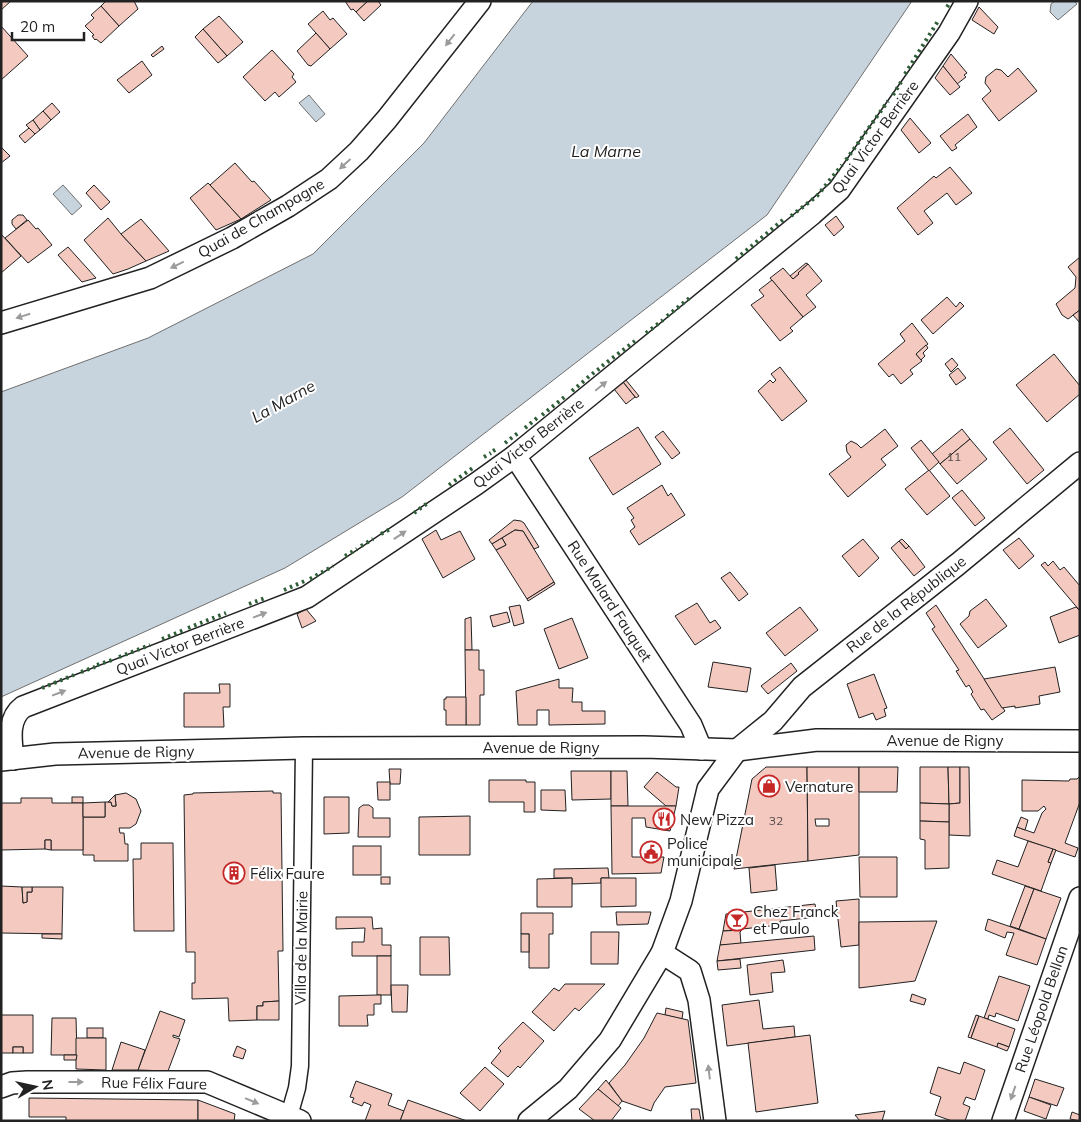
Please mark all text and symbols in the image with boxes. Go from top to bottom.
scale bar [12,10,85,42]
text: 20 m [20,17,55,36]
one-way arrow [444,33,455,46]
street label: Quai Victor Berrière [827,76,923,198]
water label: La Marne [571,141,641,161]
one-way arrow [340,158,352,170]
street label: Quai de Champagne [194,174,328,262]
one-way arrow [169,261,184,269]
one-way arrow [15,313,30,321]
water label: La Marne [248,375,319,427]
one-way arrow [594,381,607,392]
street label: Quai Victor Berrière [469,394,587,492]
house number: 11 [947,449,961,464]
one-way arrow [393,530,407,540]
street label: Rue Malard Fauquet [564,537,656,665]
street label: Rue de la République [842,551,970,657]
one-way arrow [252,611,267,618]
street label: Quai Victor Berrière [113,613,247,679]
one-way arrow [52,689,67,697]
street label: Avenue de Rigny [887,731,1003,750]
street label: Avenue de Rigny [483,738,599,757]
street label: Avenue de Rigny [77,741,195,763]
shop icon: Vernature [757,774,781,798]
place label: Vernature [785,777,853,796]
restaurant icon: New Pizza [652,807,676,831]
place label: New Pizza [680,810,754,829]
house number: 32 [769,813,783,828]
place label: Police municipale [667,834,742,870]
public building icon: Police municipale [639,840,663,864]
building icon: Félix Faure [222,861,246,885]
place label: Félix Faure [250,864,325,883]
street label: Villa de la Mairie [291,891,311,1005]
place label: Chez Franck et Paulo [753,902,839,938]
bar icon: Chez Franck et Paulo [725,908,749,932]
street label: Rue Léopold Bellan [1010,943,1072,1075]
north arrow [10,1062,60,1112]
one-way arrow [705,1064,713,1080]
street label: Rue Félix Faure [101,1073,207,1093]
text: N [38,1078,58,1092]
one-way arrow [68,1078,84,1086]
one-way arrow [1008,1086,1016,1101]
one-way arrow [245,1097,259,1105]

